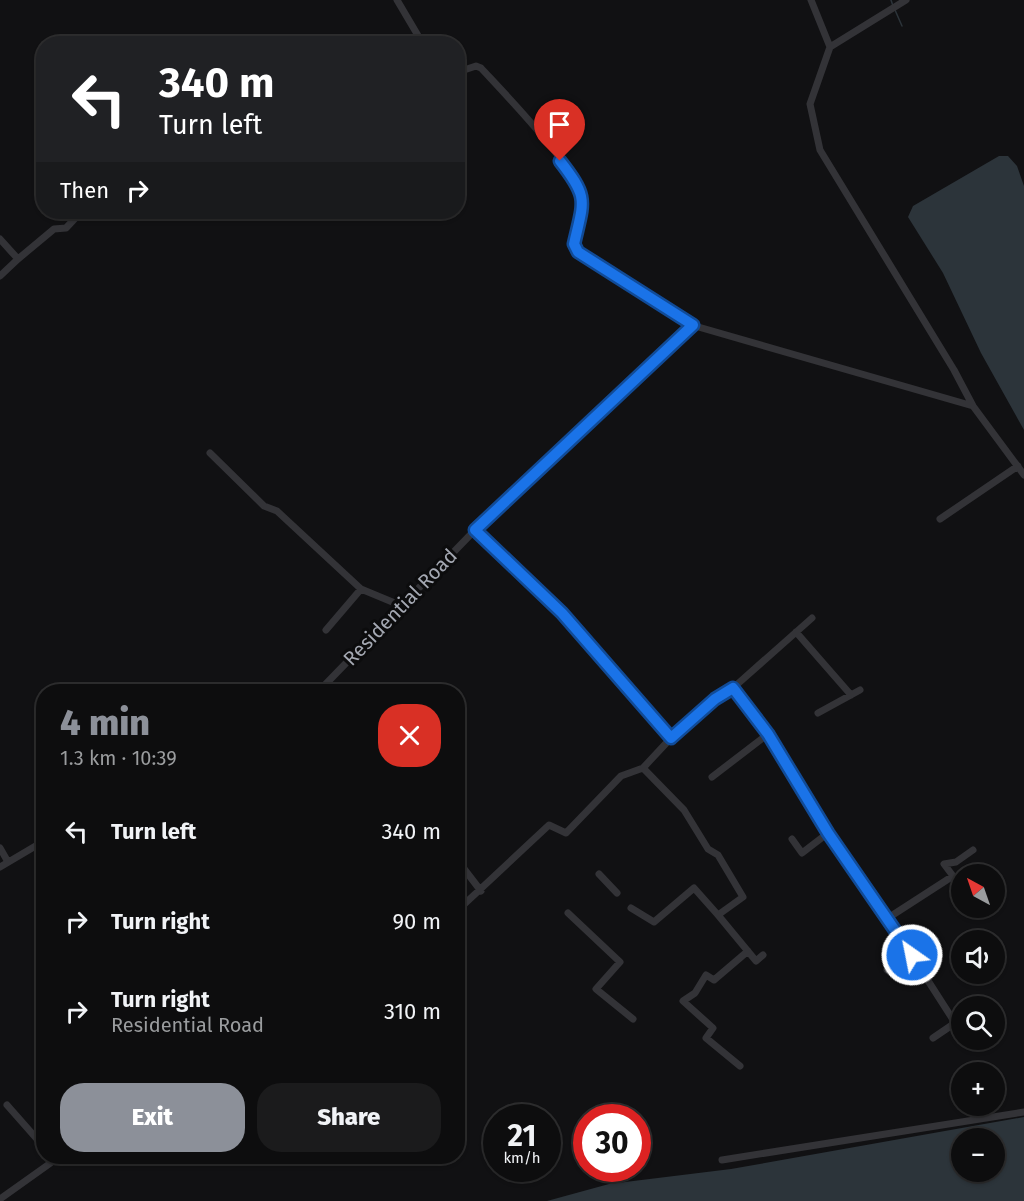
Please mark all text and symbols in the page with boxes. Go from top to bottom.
text: 340 m [159,58,275,108]
icon: left [60,60,138,138]
pin [534,99,585,161]
icon: arrive [543,108,576,141]
text: Turn left [159,109,262,141]
icon: right [121,174,154,207]
text: Then [60,177,109,204]
street label: Residential Road [338,544,462,670]
text: 4 min [60,701,150,745]
button: close [378,704,441,767]
text: 1.3 km · 10:39 [60,746,177,770]
icon: left [60,815,93,848]
text: Turn left [111,818,196,845]
text: 340 m [381,818,441,845]
north arrow [951,864,1005,918]
map controls [951,864,1005,1182]
icon: right [60,905,93,938]
text: Turn right [111,908,210,935]
text: 90 m [392,908,441,935]
position arrow [880,923,944,987]
button: sound [951,930,1005,984]
text: Turn right [111,986,210,1013]
icon: right [60,995,93,1028]
button: search [951,996,1005,1050]
text: 310 m [384,998,441,1025]
text: Residential Road [111,1013,264,1037]
button: + [951,1062,1005,1116]
button: Exit [60,1083,245,1152]
button: Share [257,1083,441,1152]
speed limit sign: 30 [573,1104,651,1182]
text: 21 [508,1118,536,1154]
button: − [951,1128,1005,1182]
text: km/h [503,1149,541,1167]

